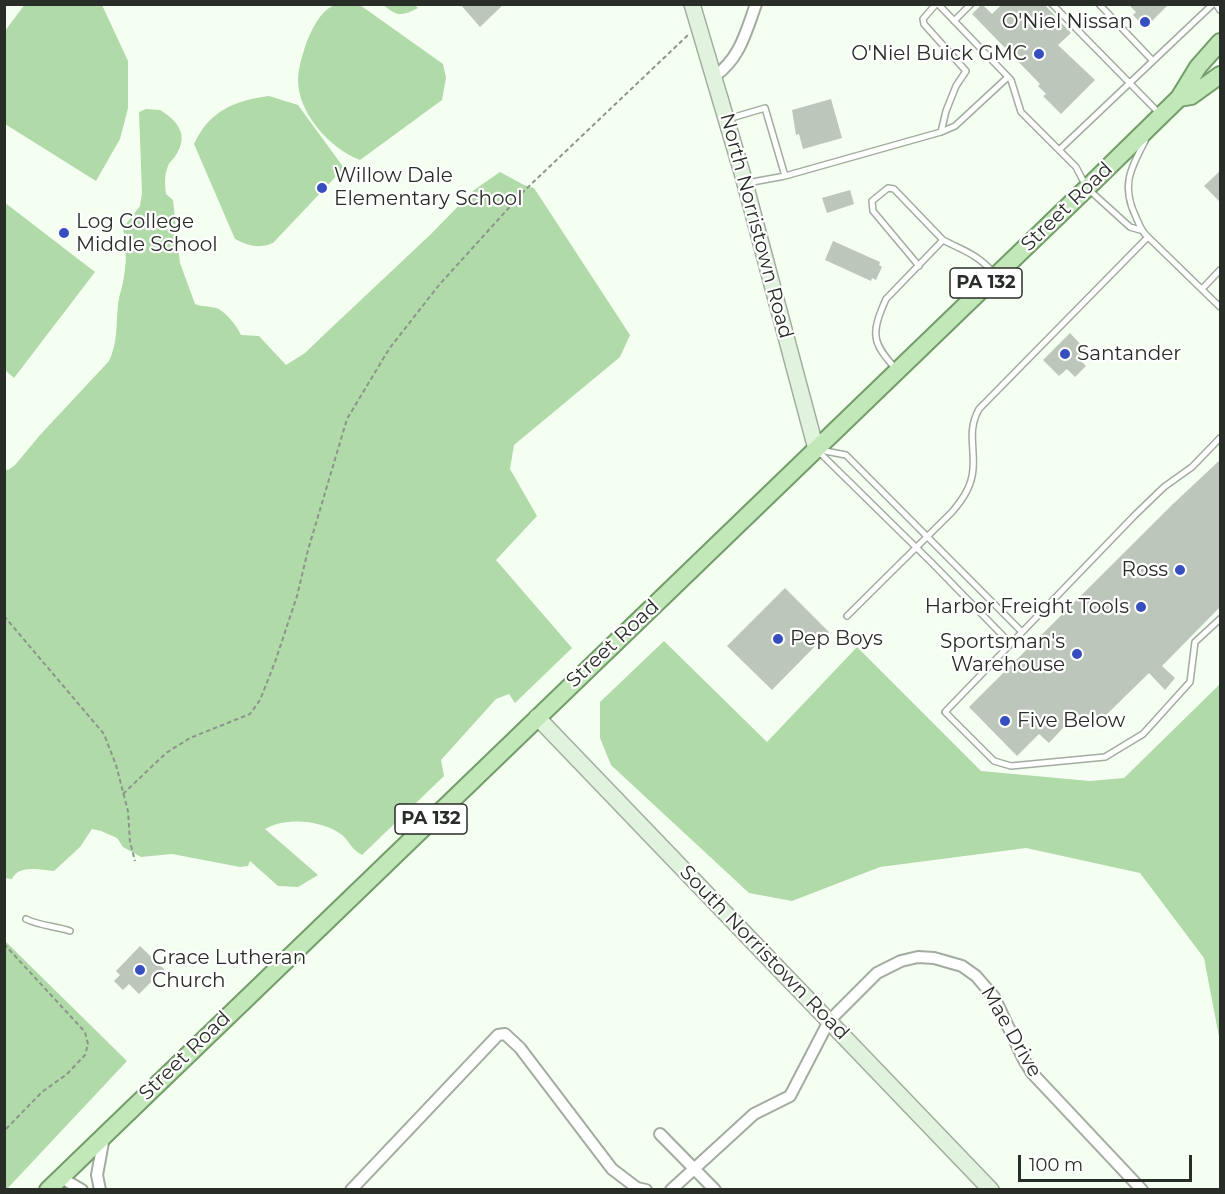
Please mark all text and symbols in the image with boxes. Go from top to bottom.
place label: O'Niel Nissan [1002,10,1133,34]
marker: O'Niel Nissan [1138,15,1152,29]
place label: O'Niel Buick GMC [851,42,1027,66]
marker: O'Niel Buick GMC [1032,47,1046,61]
street label: North Norristown Road [714,111,798,341]
street label: Street Road [1016,157,1118,257]
place label: Willow Dale Elementary School [334,164,523,211]
marker: Willow Dale Elementary School [315,181,329,195]
place label: Log College Middle School [76,210,218,257]
marker: Log College Middle School [57,226,71,240]
road number: PA 132 [950,268,1022,298]
place label: Santander [1077,342,1181,366]
marker: Santander [1058,347,1072,361]
place label: Ross [1121,558,1168,582]
marker: Ross [1173,563,1187,577]
street label: Street Road [562,595,664,693]
place label: Harbor Freight Tools [925,595,1129,619]
marker: Harbor Freight Tools [1134,600,1148,614]
place label: Pep Boys [790,627,883,651]
place label: Sportsman's Warehouse [940,630,1065,677]
marker: Pep Boys [771,632,785,646]
marker: Sportsman's Warehouse [1070,647,1084,661]
place label: Five Below [1017,709,1125,733]
marker: Five Below [998,714,1012,728]
road number: PA 132 [395,804,467,834]
street label: South Norristown Road [674,861,854,1045]
place label: Grace Lutheran Church [152,946,306,993]
marker: Grace Lutheran Church [133,963,147,977]
street label: Mae Drive [975,982,1047,1082]
street label: Street Road [134,1006,236,1106]
scale bar [1021,1143,1195,1181]
text: 100 m [1029,1154,1083,1176]

